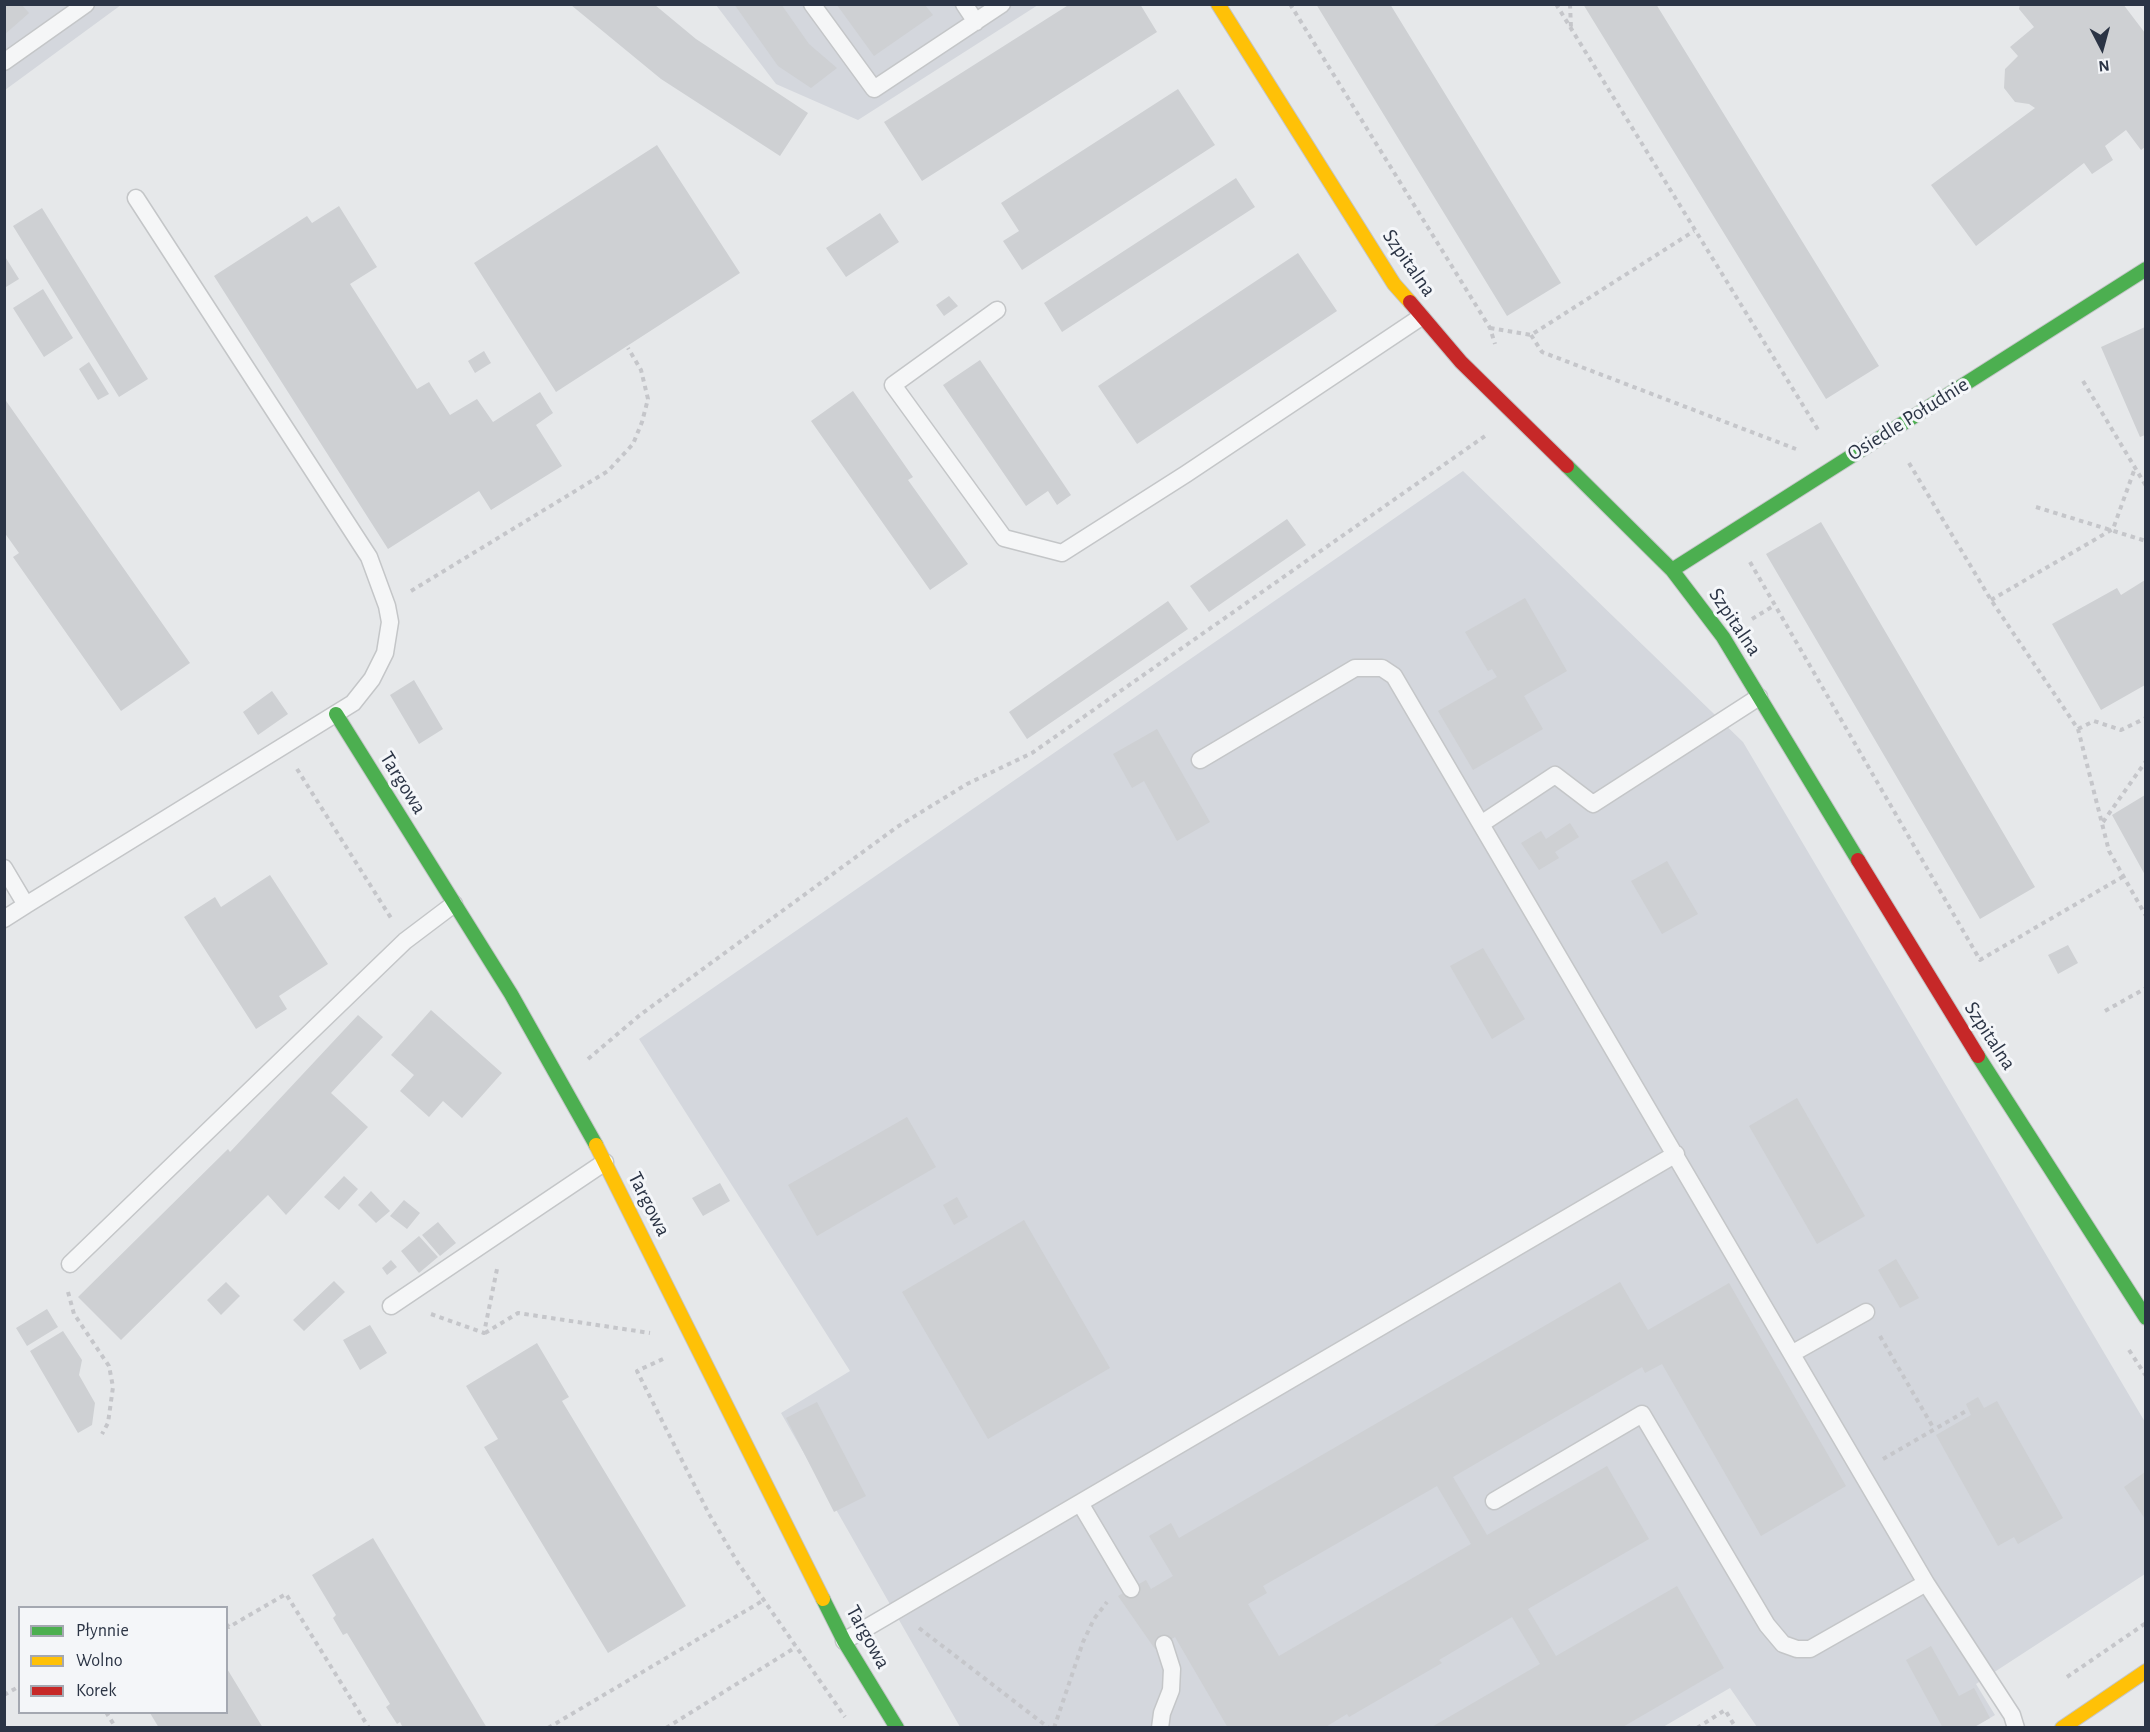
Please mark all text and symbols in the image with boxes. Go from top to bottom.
north arrow [2072,18,2132,78]
text: N [2098,57,2110,74]
street label: Szpitalna [1377,224,1441,302]
street label: Osiedle Południe [1843,372,1973,466]
street label: Szpitalna [1703,583,1767,661]
street label: Targowa [374,747,432,819]
street label: Szpitalna [1959,997,2021,1075]
street label: Targowa [622,1168,676,1240]
street label: Targowa [840,1601,896,1673]
legend [18,1606,228,1714]
text: Płynnie [76,1622,129,1640]
text: Wolno [76,1652,123,1670]
text: Korek [76,1682,116,1700]

